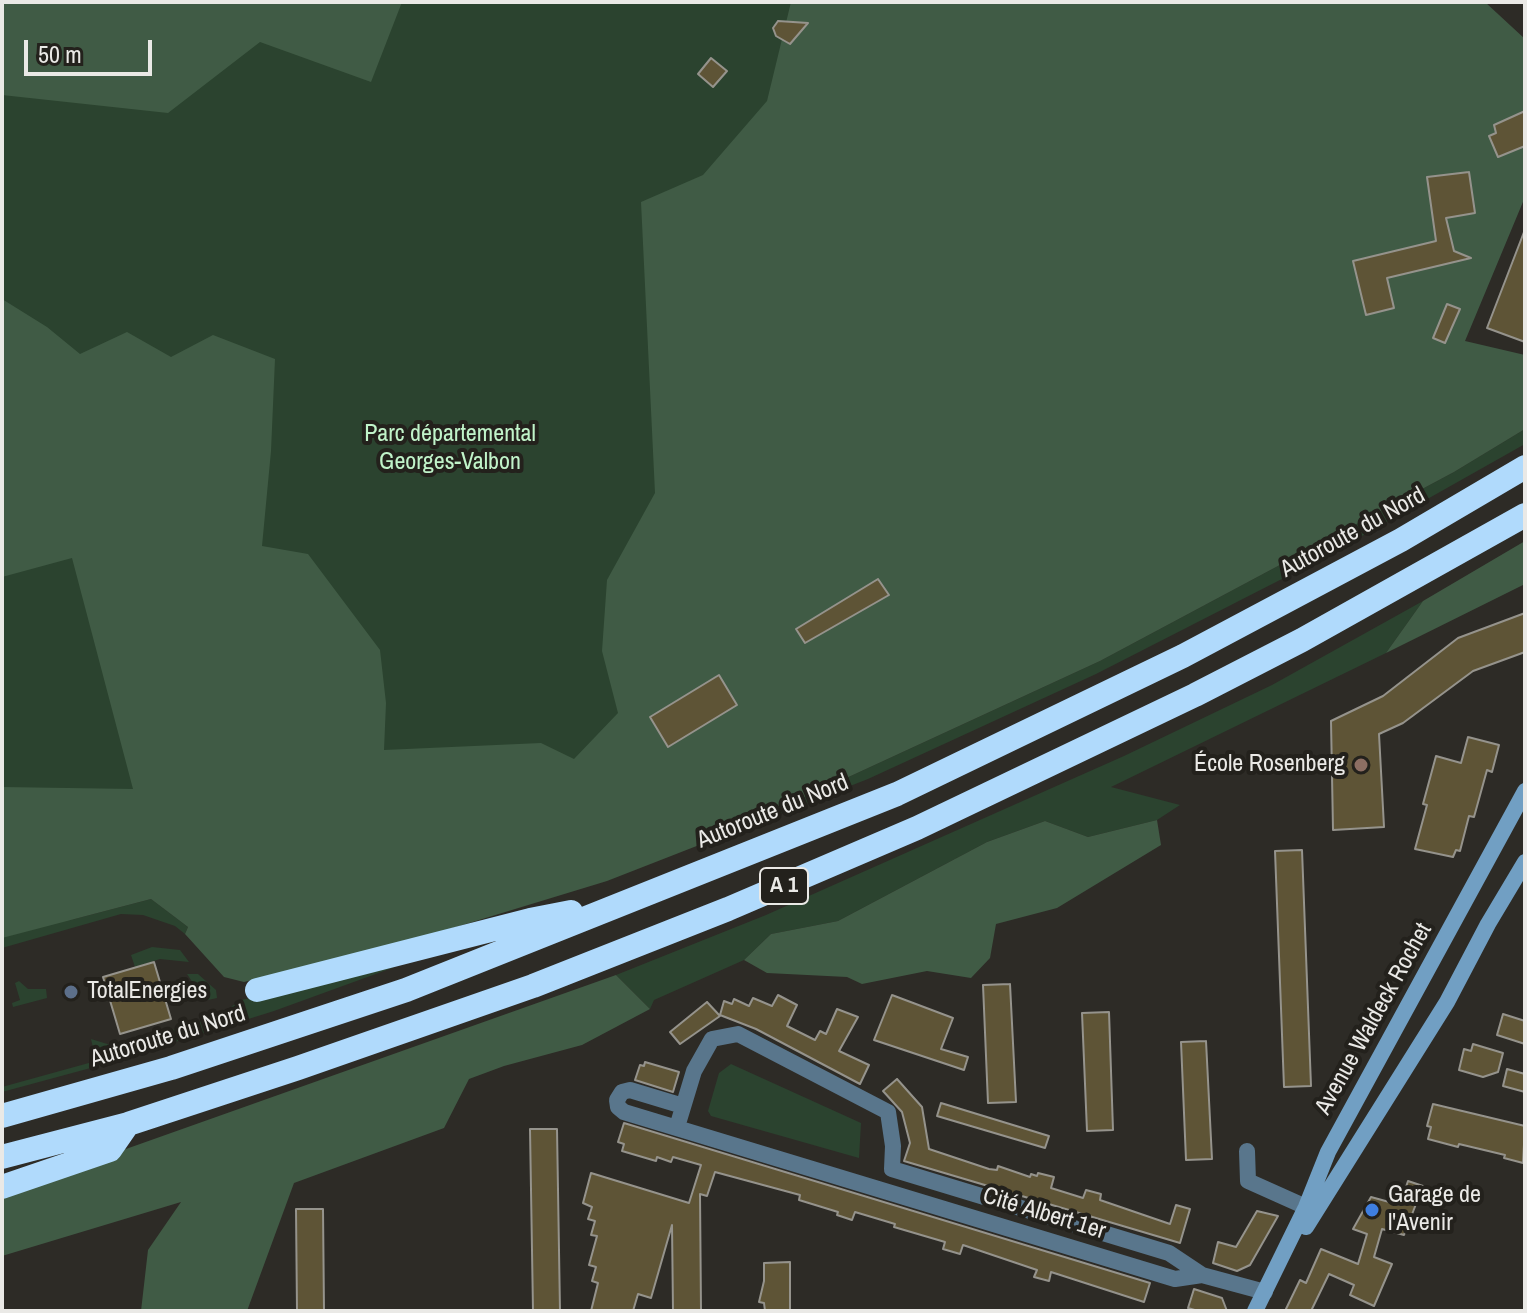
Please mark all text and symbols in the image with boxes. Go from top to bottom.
scale bar [28,24,156,74]
text: 50 m [38,38,82,70]
park label: Parc départemental Georges-Valbon [364,421,536,477]
street label: Autoroute du Nord [1276,481,1430,585]
place label: École Rosenberg [1194,751,1345,779]
marker: École Rosenberg [1352,756,1370,774]
street label: Autoroute du Nord [693,769,853,855]
road number: A 1 [760,868,808,904]
street label: Avenue Waldeck Rochet [1309,918,1439,1120]
place label: TotalEnergies [87,978,207,1006]
marker: TotalEnergies [62,983,80,1001]
street label: Autoroute du Nord [87,1000,249,1074]
street label: Cité Albert 1er [979,1182,1109,1246]
place label: Garage de l'Avenir [1388,1182,1481,1238]
marker: Garage de l'Avenir [1363,1201,1381,1219]

